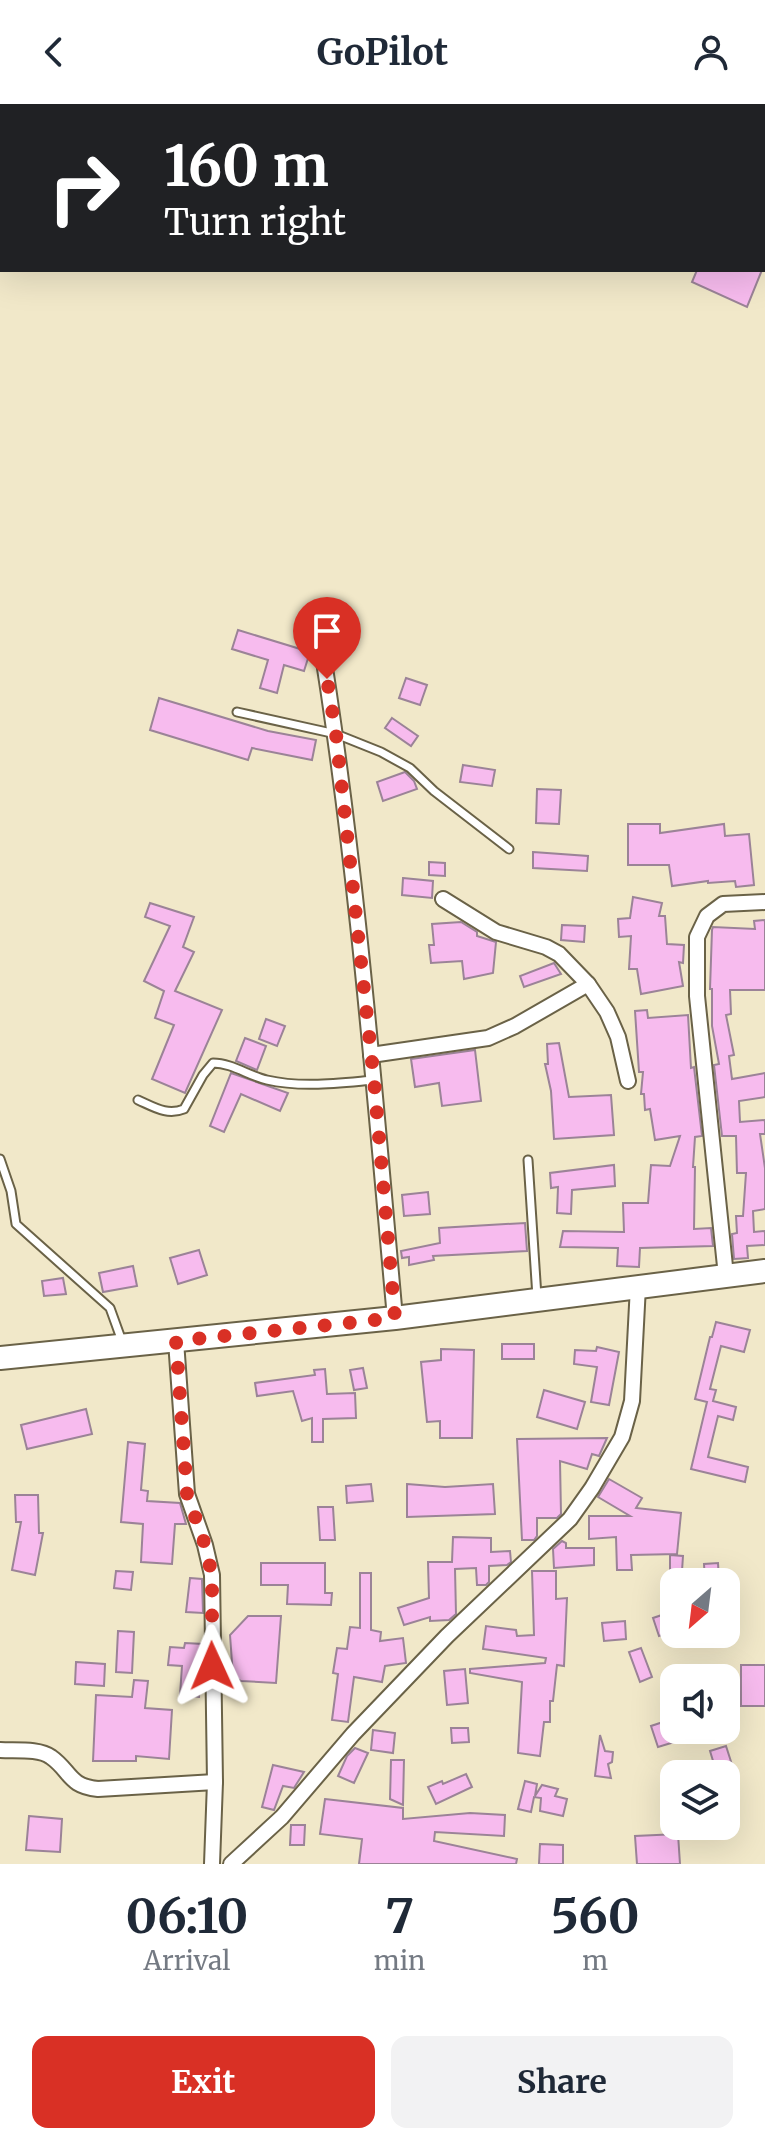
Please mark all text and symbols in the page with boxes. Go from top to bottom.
icon: back [32,30,76,74]
text: GoPilot [317,30,448,75]
icon: person [689,30,733,74]
text: 160 m [164,131,329,201]
icon: right [32,136,136,240]
text: Turn right [164,200,346,245]
pin [293,597,361,679]
icon: arrive [305,609,349,653]
north arrow [660,1568,740,1648]
map controls [660,1568,740,1840]
position arrow [170,1624,254,1708]
button: sound [660,1664,740,1744]
button: layers [660,1760,740,1840]
text: 06:10 [126,1886,248,1946]
text: 7 [385,1886,414,1946]
text: 560 [551,1886,639,1946]
text: Arrival [144,1944,230,1977]
text: min [374,1944,425,1977]
text: m [582,1944,608,1977]
button: Exit [32,2036,375,2128]
button: Share [391,2036,733,2128]

